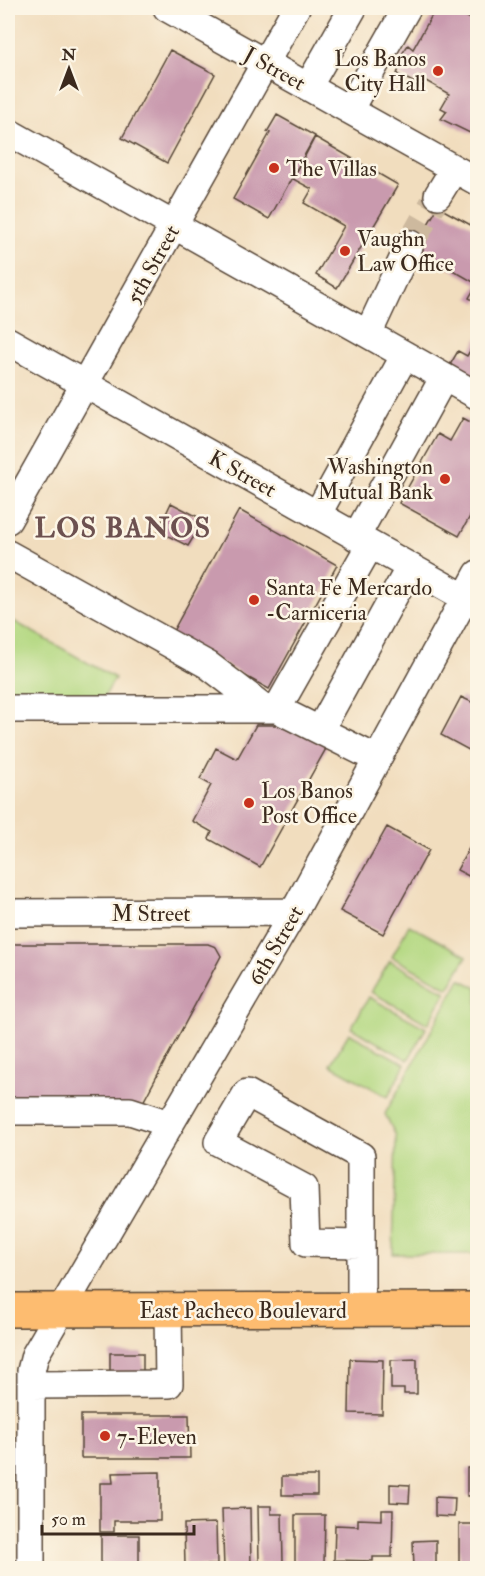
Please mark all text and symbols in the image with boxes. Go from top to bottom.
north arrow [39,39,99,99]
street label: J Street [238,40,310,97]
text: N [61,45,77,65]
place label: Los Banos City Hall [334,45,426,98]
marker: Los Banos City Hall [431,64,445,78]
place label: The Villas [286,155,377,183]
marker: The Villas [267,161,281,175]
street label: 5th Street [120,220,186,309]
place label: Vaughn Law Office [357,225,454,278]
marker: Vaughn Law Office [338,244,352,258]
street label: K Street [204,444,281,504]
place label: Washington Mutual Bank [318,453,433,506]
marker: Washington Mutual Bank [438,472,452,486]
district label: LOS BANOS [34,511,212,546]
place label: Santa Fe Mercardo -Carniceria [266,574,432,627]
marker: Santa Fe Mercardo -Carniceria [247,593,261,607]
place label: Los Banos Post Office [261,777,357,830]
marker: Los Banos Post Office [242,796,256,810]
street label: M Street [112,900,190,928]
street label: 6th Street [242,901,310,990]
street label: East Pacheco Boulevard [139,1297,347,1325]
place label: 7-Eleven [117,1423,197,1451]
marker: 7-Eleven [98,1429,112,1443]
scale bar [42,1498,194,1536]
text: 50 m [51,1508,86,1531]

